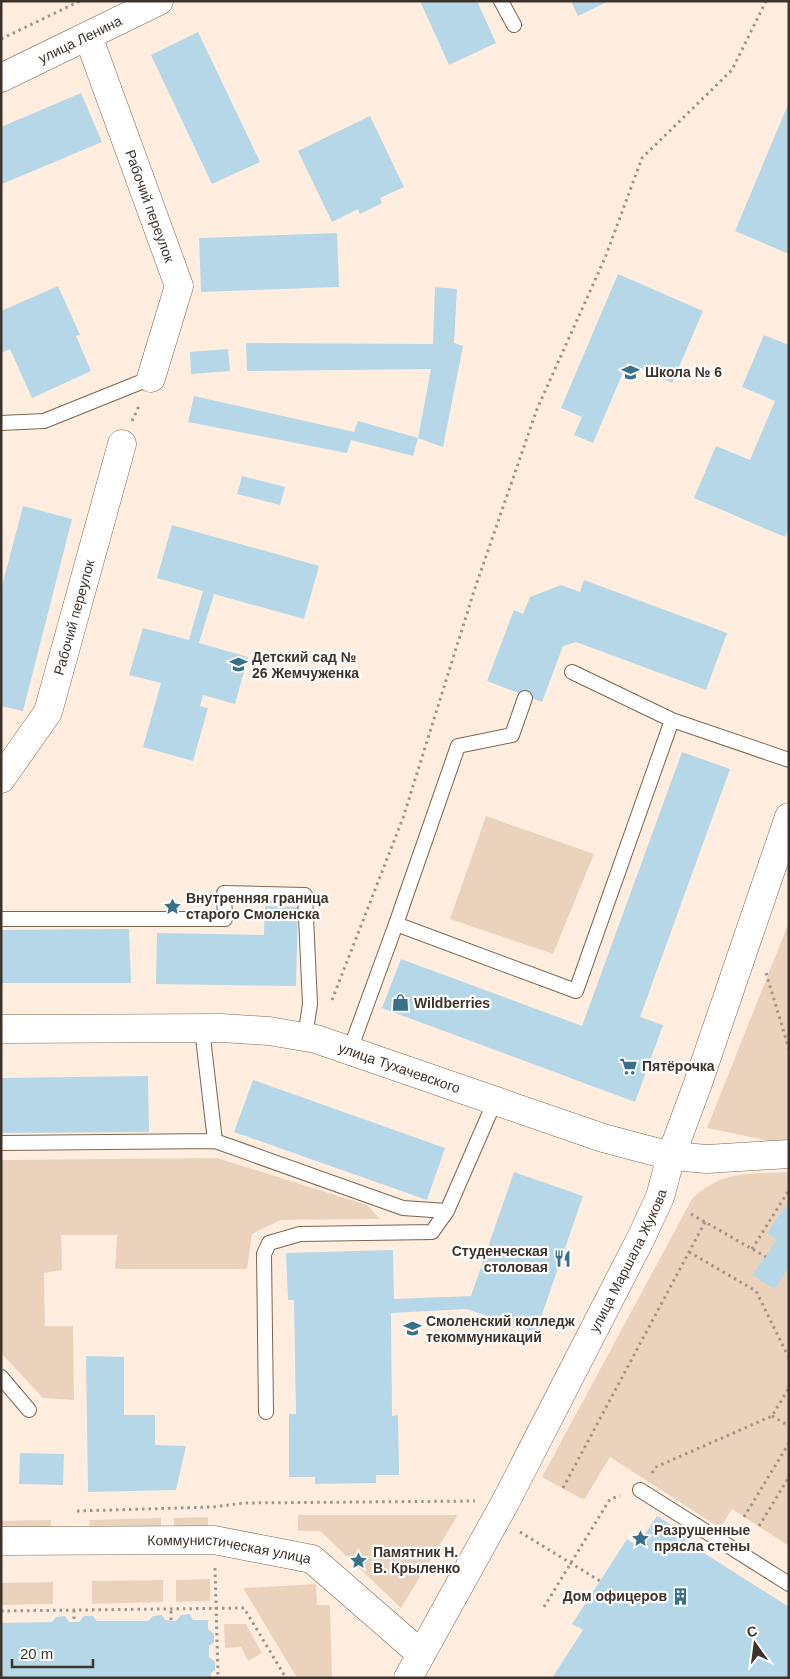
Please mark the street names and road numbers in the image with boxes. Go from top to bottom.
street label: улица Ленина [36,12,124,66]
street label: Рабочий переулок [122,148,178,265]
street label: Рабочий переулок [51,557,98,677]
street label: улица Тухачевского [336,1039,463,1096]
street label: улица Маршала Жукова [586,1187,670,1335]
street label: Коммунистическая улица [147,1532,313,1567]

